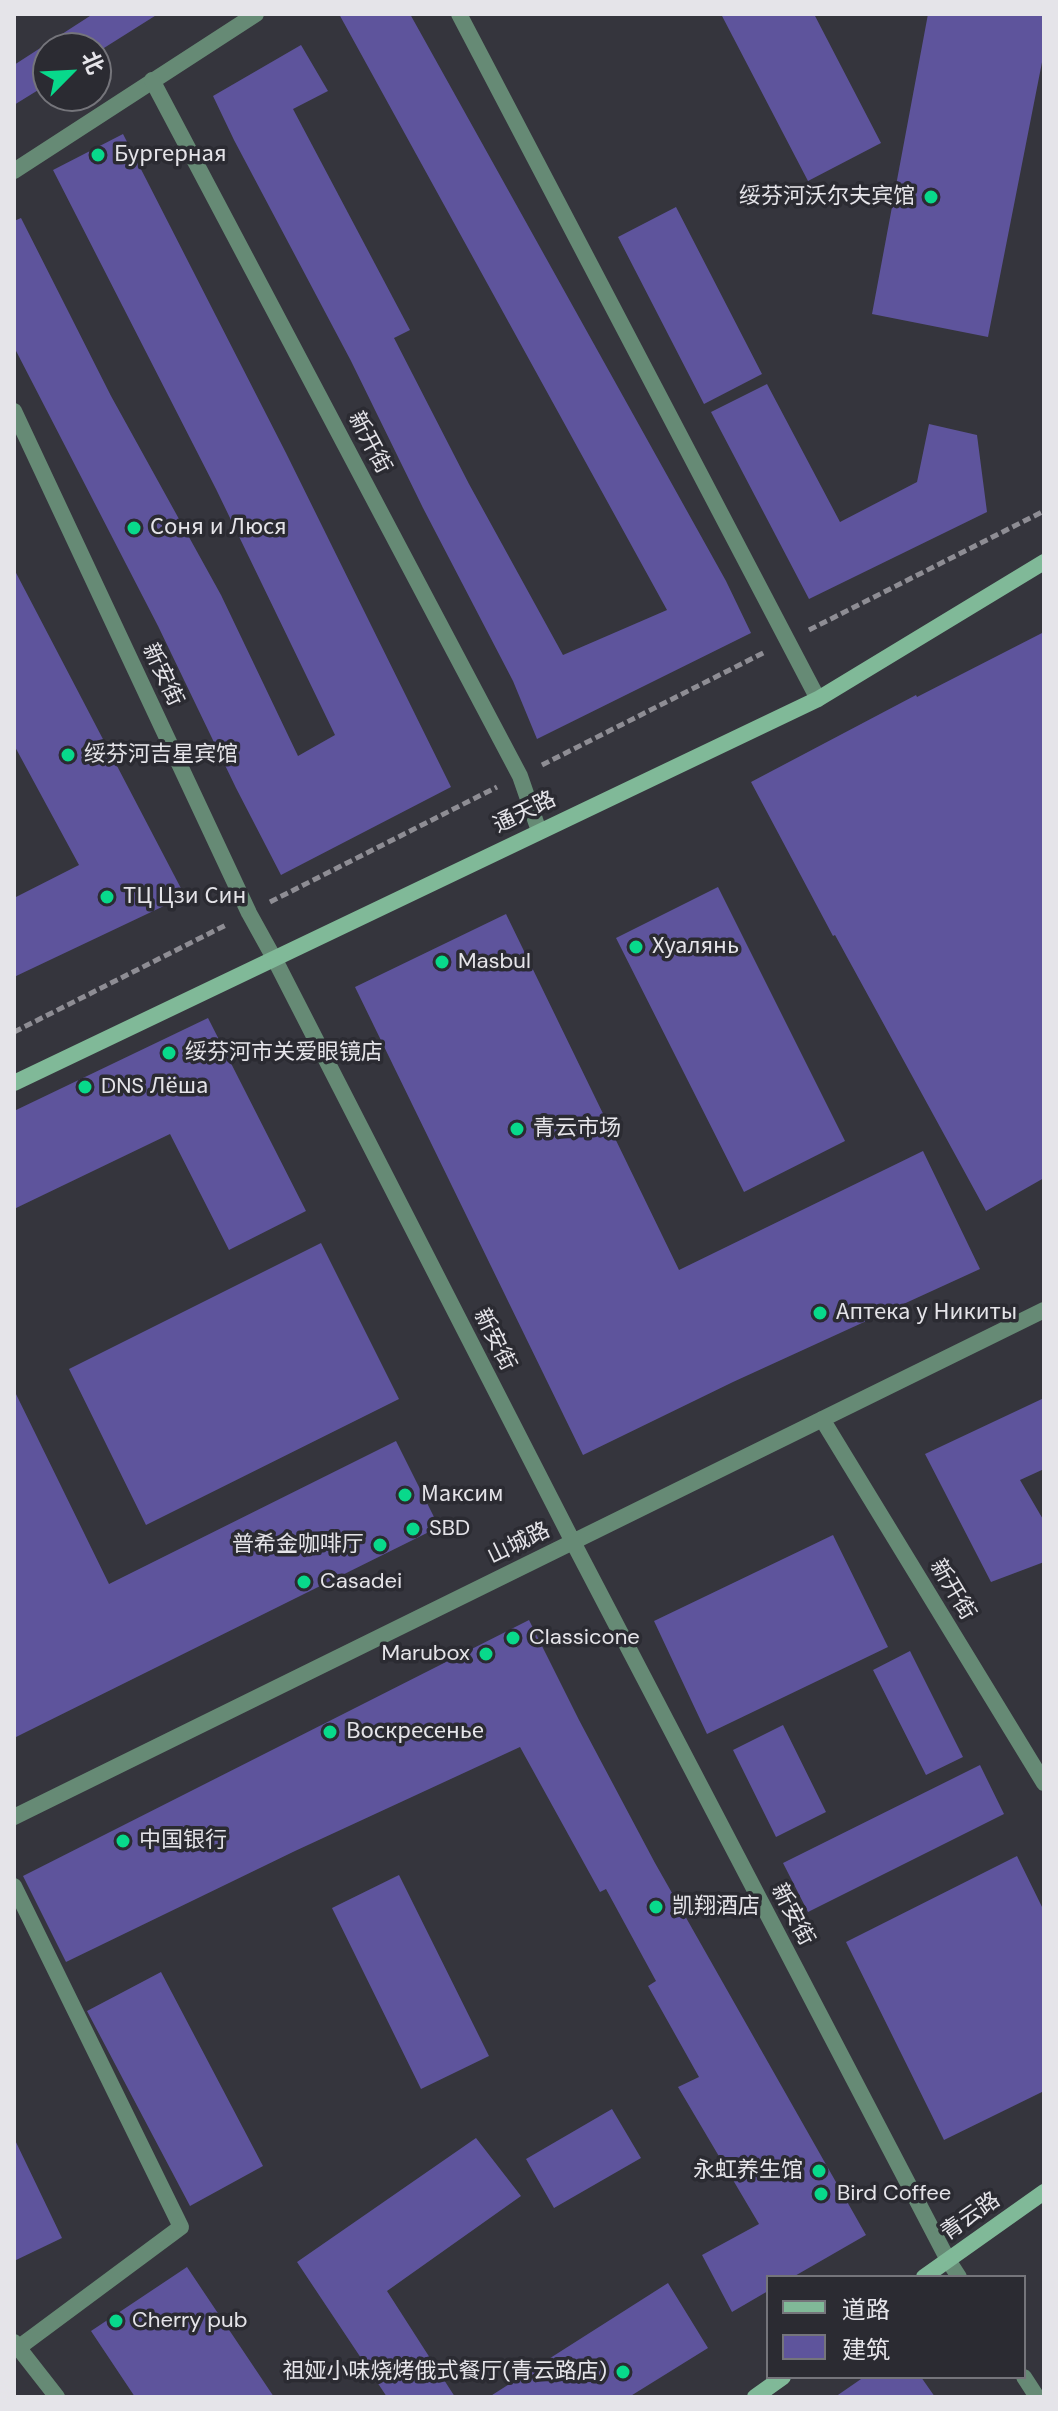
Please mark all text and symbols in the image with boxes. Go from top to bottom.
north arrow [32,32,112,112]
text: 北 [75,47,110,79]
place label: Бургерная [114,142,227,168]
marker: Бургерная [89,146,107,164]
place label: 绥芬河沃尔夫宾馆 [739,184,915,210]
marker: 绥芬河沃尔夫宾馆 [922,188,940,206]
street label: 新开街 [342,408,396,478]
place label: Соня и Люся [150,515,287,541]
marker: Соня и Люся [125,519,143,537]
street label: 新安街 [136,640,188,710]
place label: 绥芬河吉星宾馆 [84,742,238,768]
marker: 绥芬河吉星宾馆 [59,746,77,764]
street label: 通天路 [490,787,560,839]
place label: ТЦ Цзи Син [123,884,246,910]
marker: ТЦ Цзи Син [98,888,116,906]
place label: Хуалянь [652,934,739,960]
marker: Хуалянь [627,938,645,956]
place label: Masbul [458,949,531,975]
marker: Masbul [433,953,451,971]
place label: 绥芬河市关爱眼镜店 [185,1040,383,1066]
marker: 绥芬河市关爱眼镜店 [160,1044,178,1062]
place label: DNS Лёша [101,1074,208,1100]
marker: DNS Лёша [76,1078,94,1096]
place label: 青云市场 [533,1116,621,1142]
marker: 青云市场 [508,1120,526,1138]
place label: Аптека у Никиты [836,1300,1017,1326]
marker: Аптека у Никиты [811,1304,829,1322]
street label: 新安街 [467,1305,521,1375]
place label: Максим [421,1482,504,1508]
marker: Максим [396,1486,414,1504]
place label: SBD [429,1516,470,1542]
street label: 山城路 [484,1518,554,1570]
marker: SBD [404,1520,422,1538]
place label: 普希金咖啡厅 [232,1532,364,1558]
marker: 普希金咖啡厅 [371,1536,389,1554]
street label: 新开街 [924,1555,980,1625]
place label: Casadei [320,1569,402,1595]
marker: Casadei [295,1573,313,1591]
place label: Classicone [529,1625,640,1651]
marker: Classicone [504,1629,522,1647]
place label: Marubox [382,1641,470,1667]
marker: Marubox [477,1645,495,1663]
place label: Воскресенье [346,1719,484,1745]
marker: Воскресенье [321,1723,339,1741]
place label: 中国银行 [139,1828,227,1854]
marker: 中国银行 [114,1832,132,1850]
street label: 新安街 [765,1880,819,1950]
place label: 凯翔酒店 [672,1894,760,1920]
marker: 凯翔酒店 [647,1898,665,1916]
place label: 永虹养生馆 [693,2158,803,2184]
marker: 永虹养生馆 [810,2162,828,2180]
place label: Bird Coffee [837,2181,951,2207]
marker: Bird Coffee [812,2185,830,2203]
street label: 青云路 [936,2187,1006,2247]
legend [766,2275,1026,2379]
text: 道路 [842,2294,890,2325]
place label: Cherry pub [132,2308,247,2334]
marker: Cherry pub [107,2312,125,2330]
text: 建筑 [842,2334,890,2365]
place label: 祖娅小味烧烤俄式餐厅(青云路店) [283,2359,607,2385]
marker: 祖娅小味烧烤俄式餐厅(青云路店) [614,2363,632,2381]

